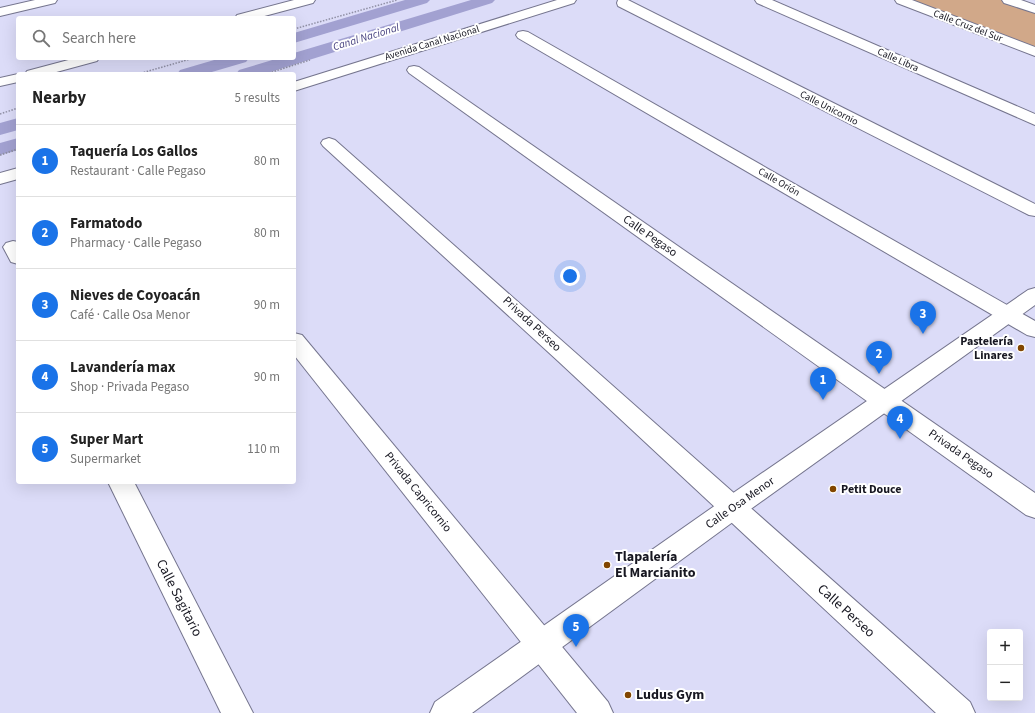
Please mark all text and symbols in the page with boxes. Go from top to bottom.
street label: Calle Cruz del Sur [931,6,1005,46]
search box [16,16,296,60]
water label: Canal Nacional [331,20,401,54]
street label: Avenida Canal Nacional [383,22,481,64]
icon: search [30,27,52,49]
text: Search here [62,28,136,49]
street label: Calle Libra [875,45,921,75]
text: Nearby [32,86,86,110]
street label: Calle Unicornio [797,87,861,129]
text: 5 results [235,89,280,107]
text: Taquería Los Gallos [70,141,198,162]
text: 1 [42,152,48,170]
text: 80 m [254,152,280,170]
text: Restaurant · Calle Pegaso [70,162,206,180]
street label: Calle Orión [755,164,803,200]
street label: Calle Pegaso [619,211,681,261]
text: Farmatodo [70,213,142,234]
text: 2 [42,224,48,242]
text: 80 m [254,224,280,242]
text: Pharmacy · Calle Pegaso [70,234,202,252]
your location [560,266,580,286]
text: Nieves de Coyoacán [70,285,200,306]
street label: Privada Perseo [499,292,565,356]
text: 3 [42,296,48,314]
text: 90 m [254,296,280,314]
pin: 3 [910,301,936,334]
text: Café · Calle Osa Menor [70,306,190,324]
place label: Pastelería Linares [960,333,1013,364]
pin: 2 [866,341,892,374]
marker: Pastelería Linares [1016,343,1026,353]
text: Lavandería max [70,357,176,378]
pin: 1 [810,367,836,400]
text: 4 [42,368,48,386]
text: 90 m [254,368,280,386]
text: Shop · Privada Pegaso [70,378,189,396]
pin: 4 [887,406,913,439]
street label: Privada Pegaso [925,425,997,483]
text: Super Mart [70,429,143,450]
text: 5 [42,440,48,458]
text: 110 m [247,440,280,458]
street label: Privada Capricornio [380,448,456,536]
text: Supermarket [70,450,141,468]
street label: Calle Osa Menor [702,472,779,533]
place label: Petit Douce [841,481,902,498]
marker: Petit Douce [828,484,838,494]
place label: Tlapalería El Marcianito [615,547,696,583]
street label: Calle Sagitario [151,556,207,640]
marker: Tlapalería El Marcianito [602,560,612,570]
street label: Calle Perseo [813,580,879,642]
pin: 5 [563,614,589,647]
map controls [987,629,1023,701]
button: + [987,629,1023,665]
button: − [987,665,1023,701]
place label: Ludus Gym [636,685,704,705]
marker: Ludus Gym [623,690,633,700]

